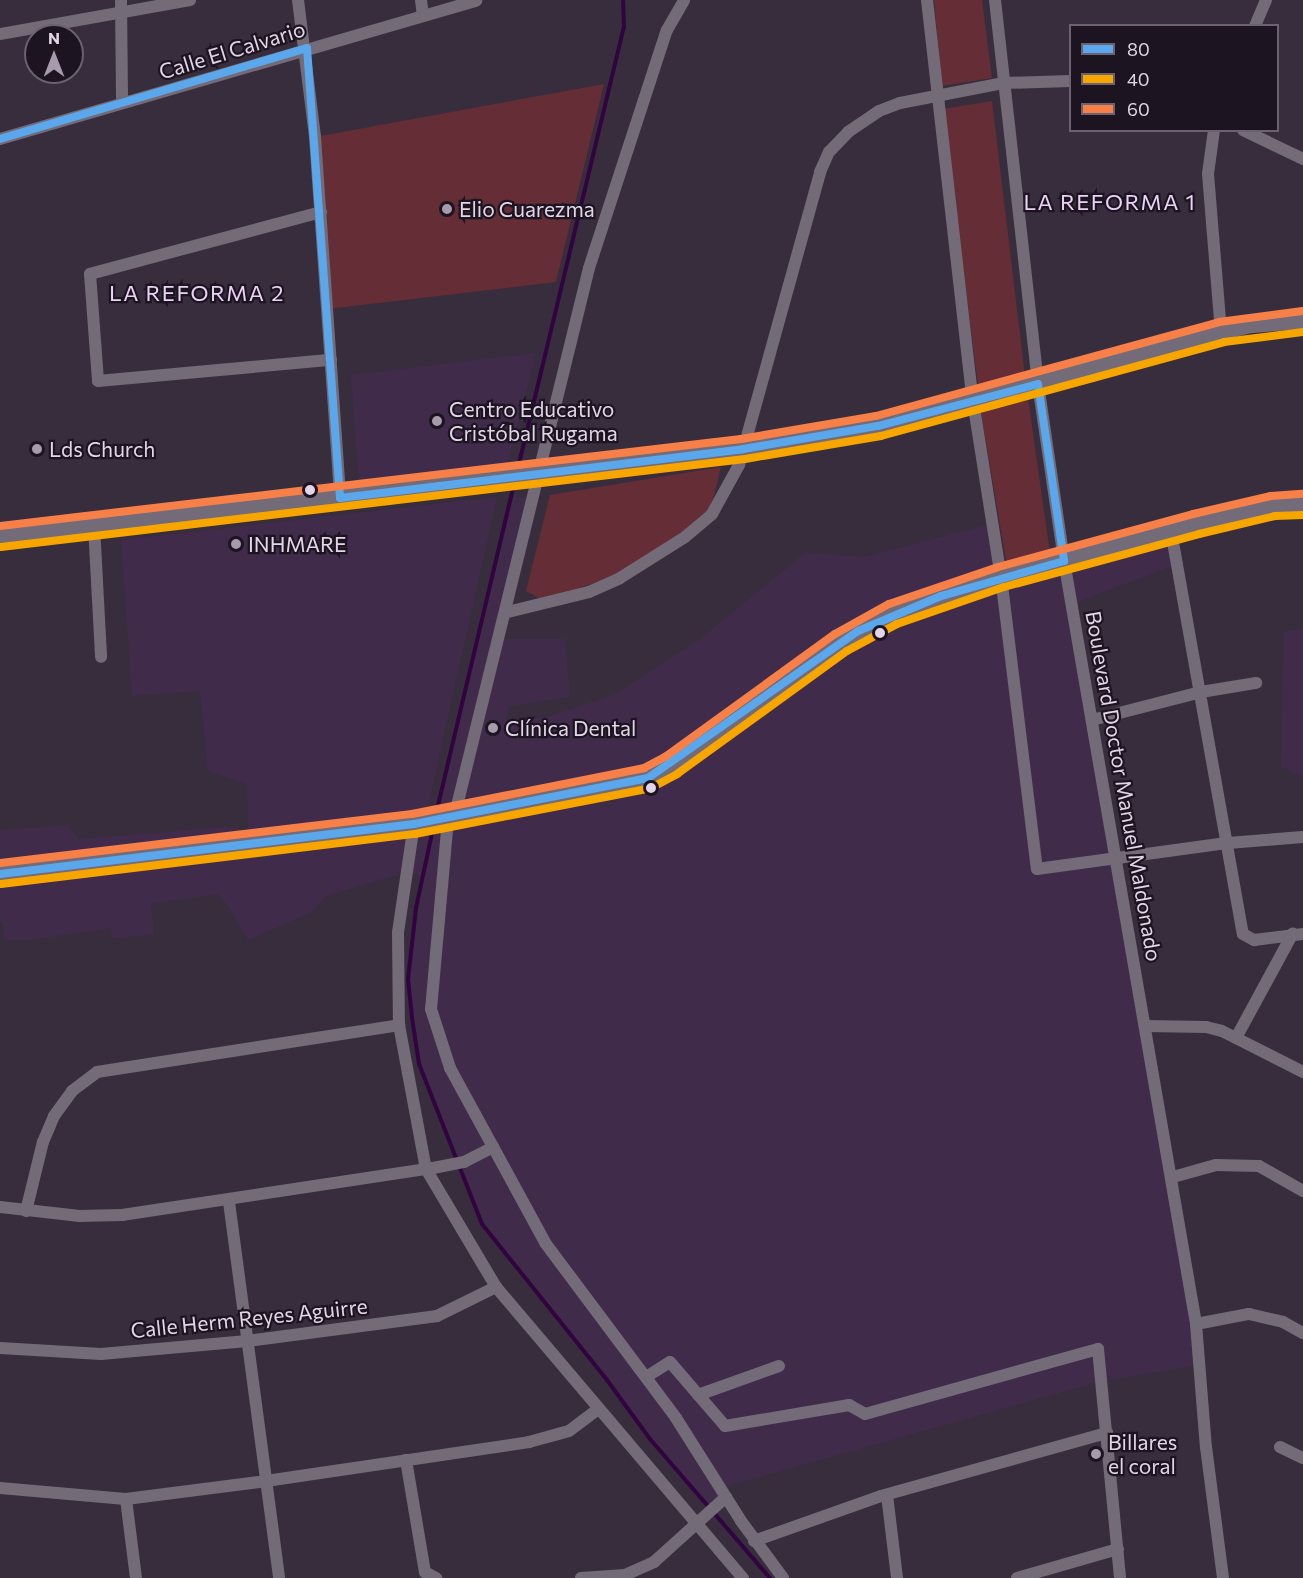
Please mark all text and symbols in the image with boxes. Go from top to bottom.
street label: Calle El Calvario [156,16,308,84]
north arrow [24,24,84,84]
legend [1069,24,1279,132]
text: N [48,28,60,47]
text: 80 [1127,38,1150,60]
text: 40 [1127,68,1150,90]
text: 60 [1127,98,1150,120]
district label: LA REFORMA 1 [1024,189,1196,215]
place label: Elio Cuarezma [459,196,595,222]
marker: Elio Cuarezma [440,202,454,216]
district label: LA REFORMA 2 [109,280,285,306]
place label: Centro Educativo Cristóbal Rugama [449,396,618,446]
marker: Centro Educativo Cristóbal Rugama [430,414,444,428]
place label: Lds Church [49,436,155,462]
marker: Lds Church [30,442,44,456]
unlabelled marker [304,484,316,496]
place label: INHMARE [248,531,347,557]
marker: INHMARE [229,537,243,551]
street label: Boulevard Doctor Manuel Maldonado [1081,609,1167,963]
unlabelled marker [874,627,886,639]
place label: Clínica Dental [505,715,636,741]
marker: Clínica Dental [486,721,500,735]
unlabelled marker [645,782,657,794]
street label: Calle Herm Reyes Aguirre [129,1293,369,1343]
place label: Billares el coral [1108,1429,1177,1479]
marker: Billares el coral [1089,1447,1103,1461]

